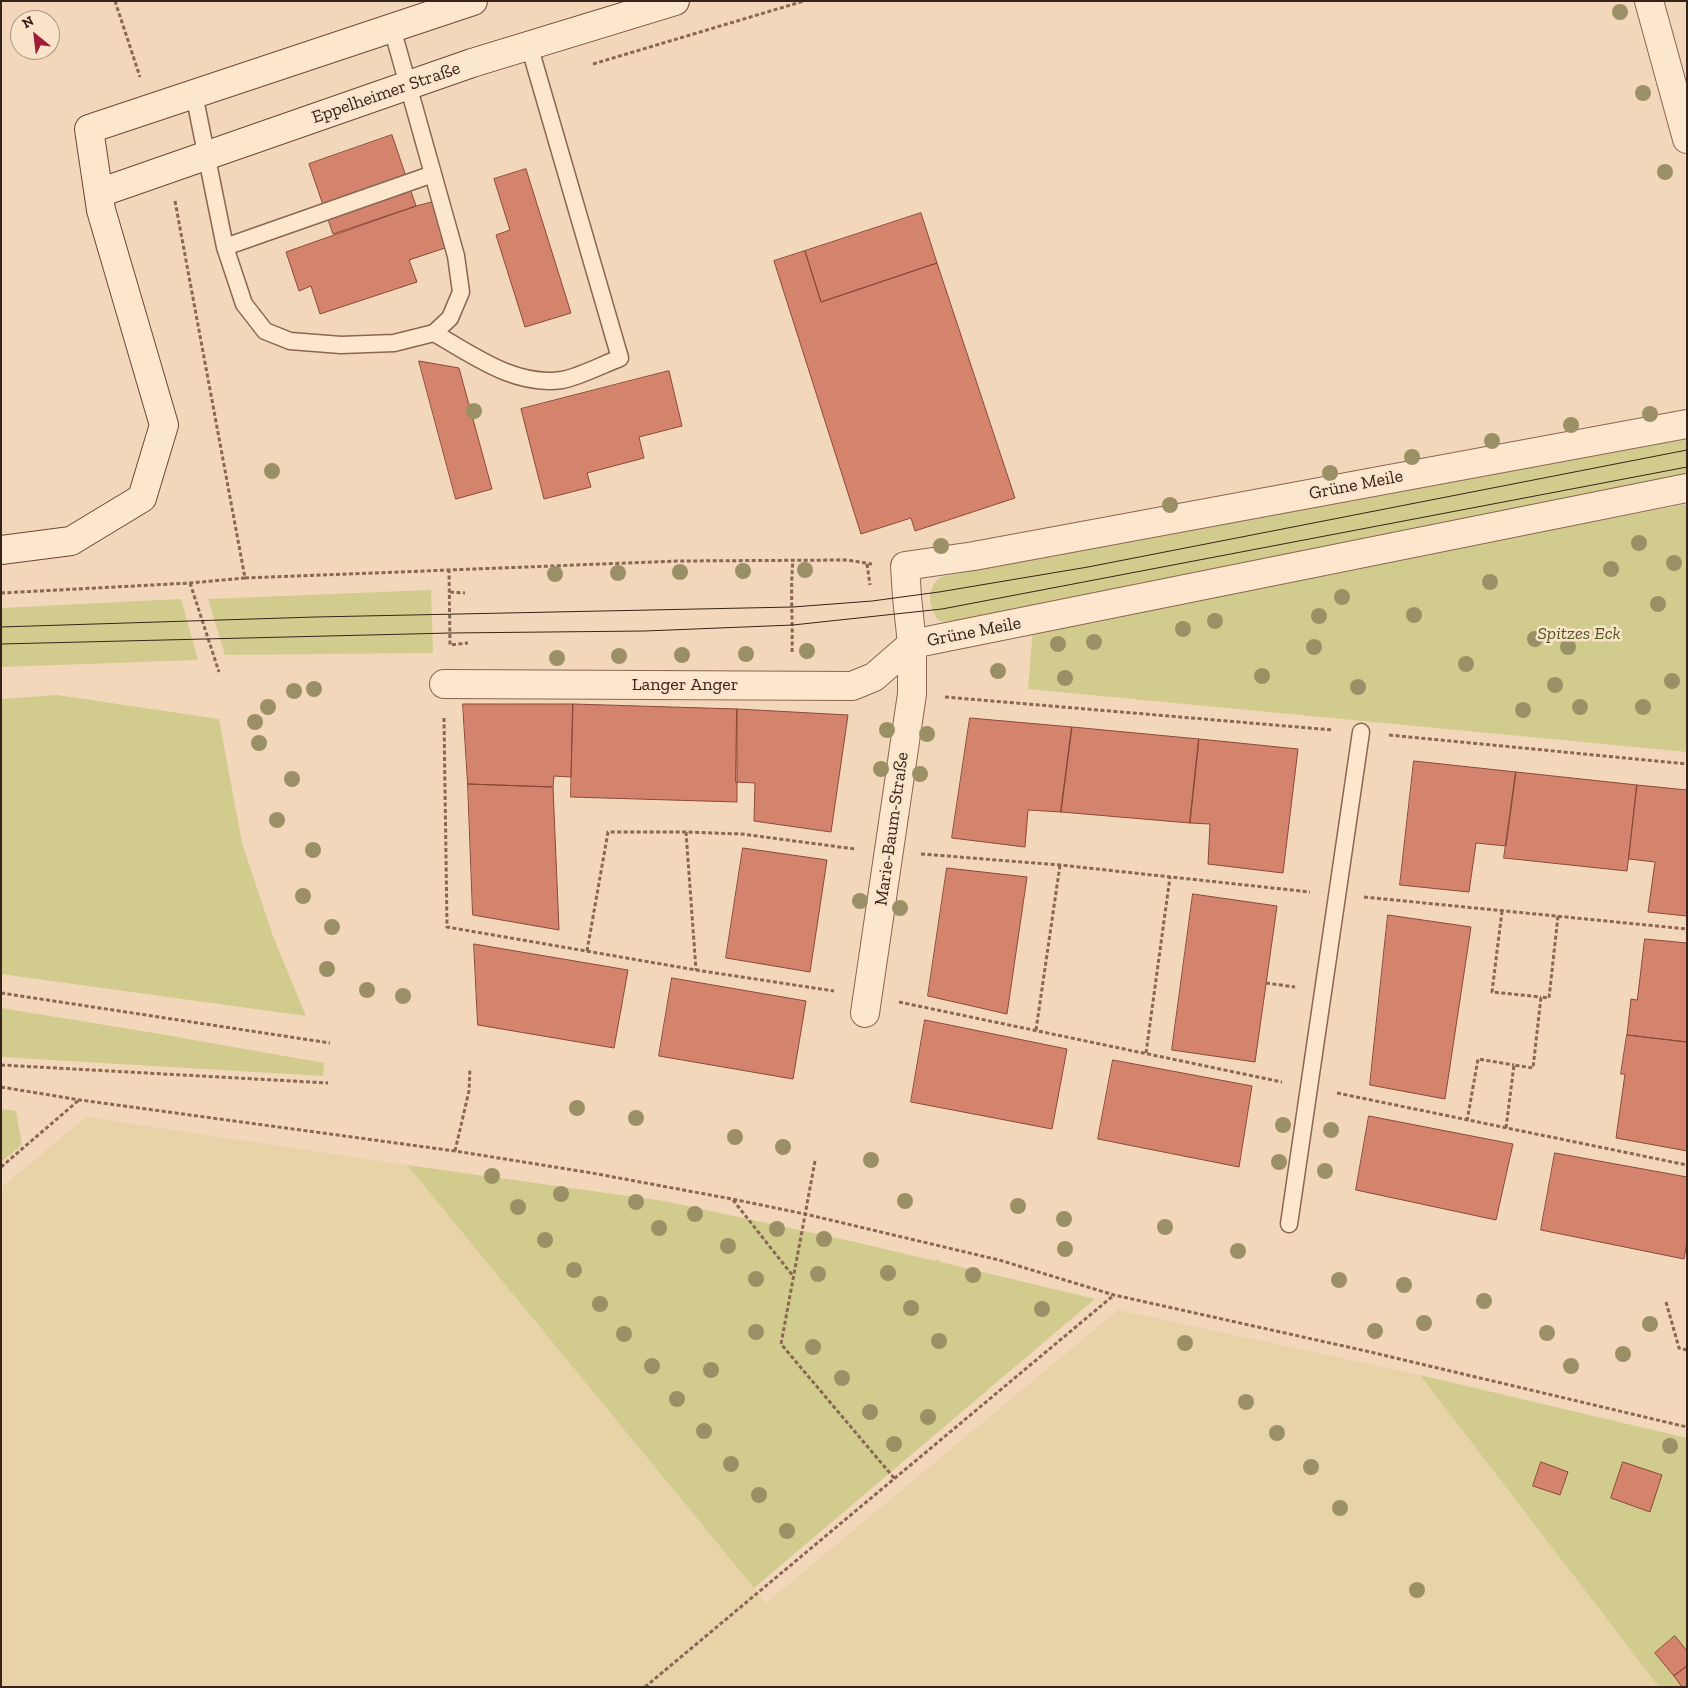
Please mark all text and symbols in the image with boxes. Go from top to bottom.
north arrow [10,10,60,60]
text: N [19,12,37,32]
street label: Eppelheimer Straße [309,57,463,129]
street label: Grüne Meile [1307,465,1405,505]
street label: Grüne Meile [925,612,1023,652]
park label: Spitzes Eck [1537,623,1621,645]
street label: Langer Anger [632,674,738,696]
street label: Marie-Baum-Straße [871,751,913,907]

